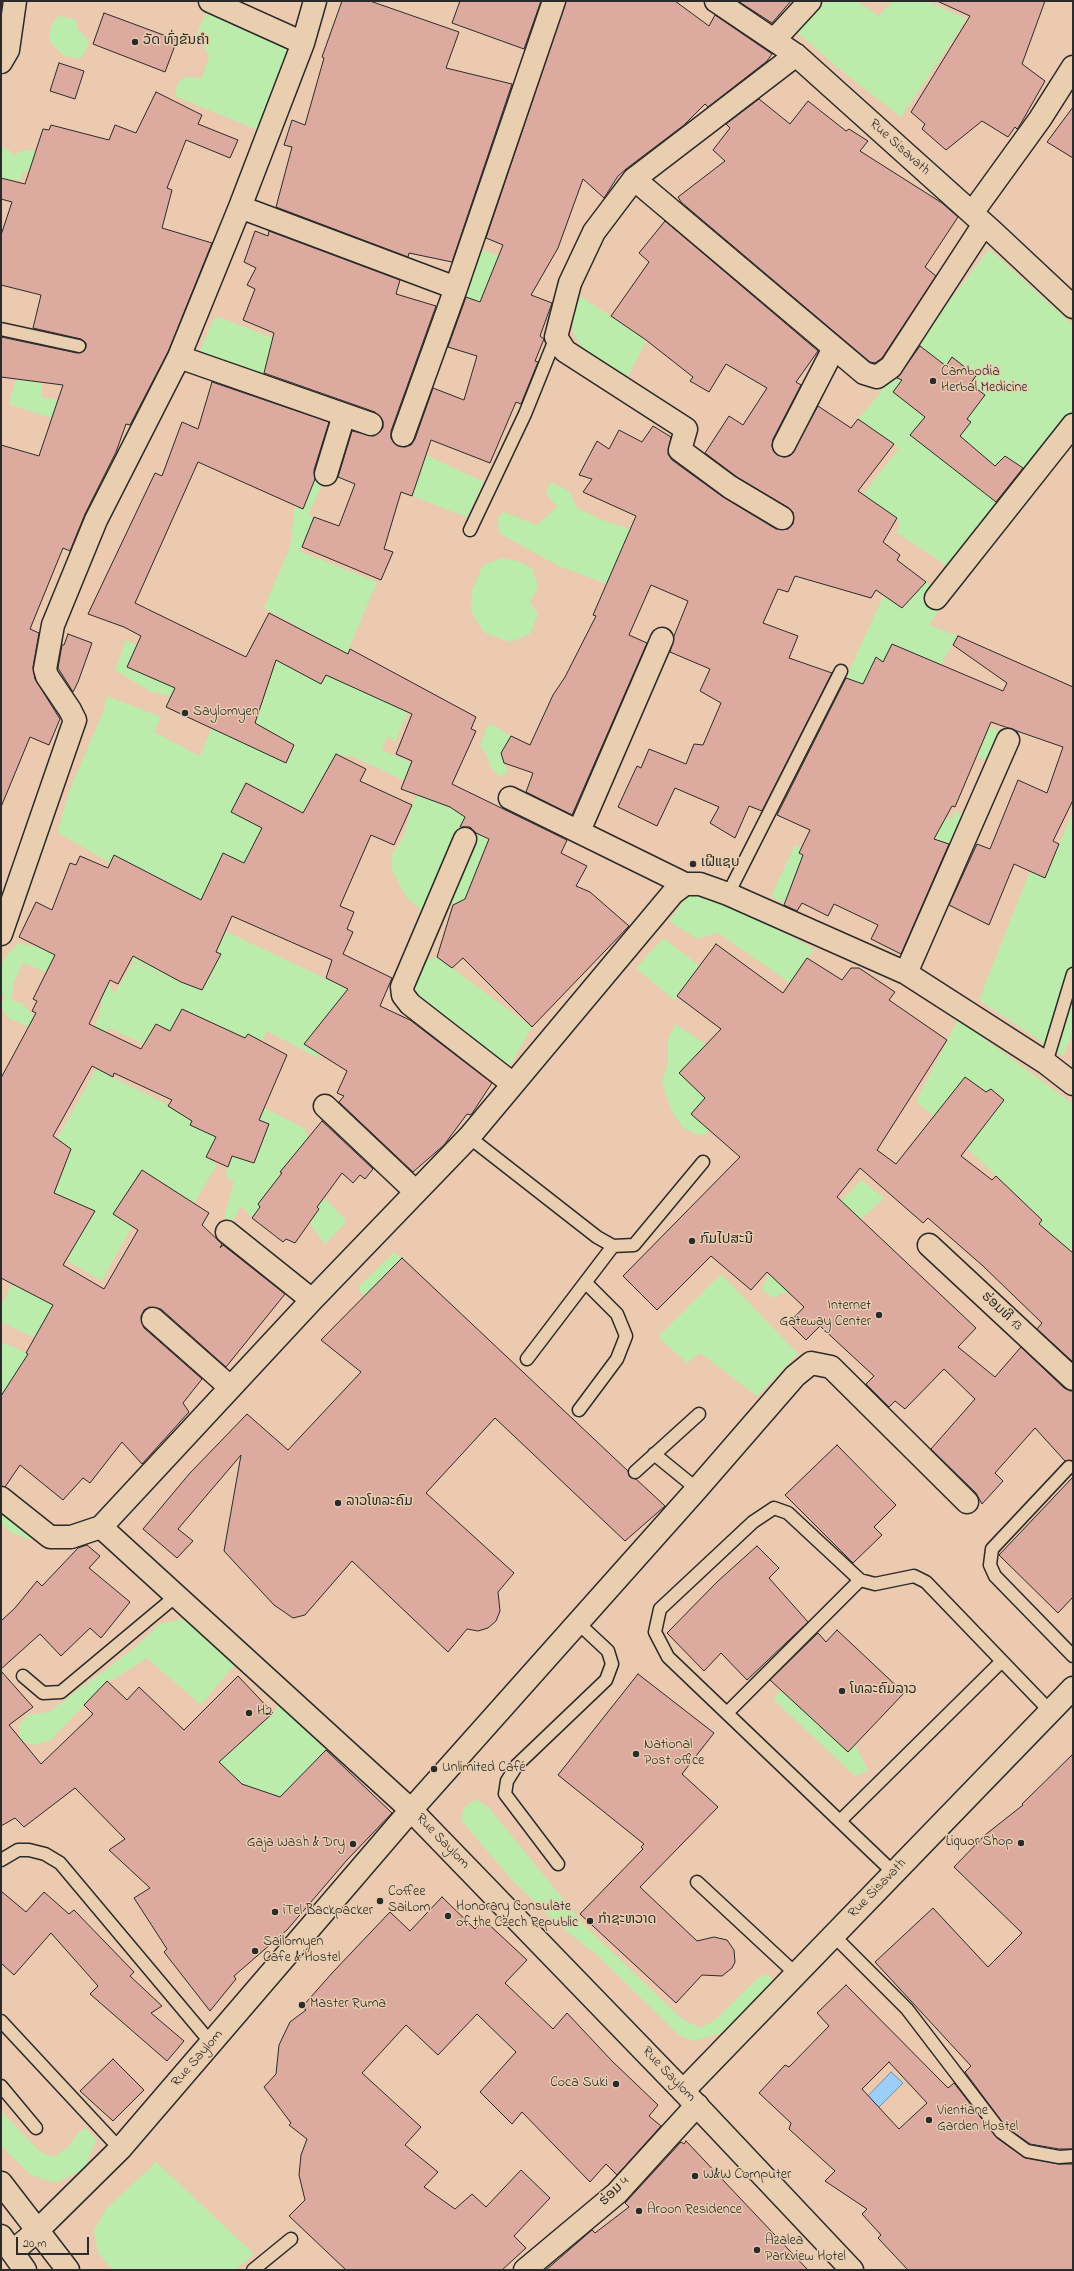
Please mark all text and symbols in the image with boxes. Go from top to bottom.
place label: ວັດ ທົ່ງຂັນຄຳ [143,34,209,50]
marker: ວັດ ທົ່ງຂັນຄຳ [130,37,140,47]
street label: Rue Sisavath [865,116,933,180]
place label: Cambodia Herbal Medicine [941,365,1028,398]
marker: Cambodia Herbal Medicine [928,376,938,386]
place label: Saylomyen [193,705,259,721]
marker: Saylomyen [180,708,190,718]
place label: ເຝີແຊບ [701,856,740,872]
marker: ເຝີແຊບ [688,859,698,869]
place label: ກົມໄປສະນີ [700,1233,753,1249]
marker: ກົມໄປສະນີ [687,1236,697,1246]
street label: ຮ່ອມທີ 13 [977,1289,1025,1335]
place label: Internet Gateway Center [779,1299,871,1332]
marker: Internet Gateway Center [874,1310,884,1320]
place label: ລາວໂທລະຄົມ [346,1495,413,1511]
marker: ລາວໂທລະຄົມ [333,1498,343,1508]
place label: ໂທລະຄົມລາວ [850,1683,917,1699]
marker: ໂທລະຄົມລາວ [837,1686,847,1696]
place label: H2 [257,1705,272,1721]
marker: H2 [244,1708,254,1718]
place label: National Post office [644,1738,704,1770]
marker: National Post office [631,1749,641,1759]
place label: Unlimited Café [442,1761,526,1777]
marker: Unlimited Café [429,1764,439,1774]
street label: Rue Saylom [412,1811,472,1873]
place label: Liquor Shop [946,1835,1013,1851]
place label: Gaja Wash & Dry [247,1836,345,1852]
marker: Liquor Shop [1016,1838,1026,1848]
marker: Gaja Wash & Dry [348,1839,358,1849]
street label: Rue Sisavath [846,1856,910,1922]
place label: Coffee SaiLom [388,1885,430,1918]
marker: Coffee SaiLom [375,1896,385,1906]
place label: Honorary Consulate of the Czech Republic [456,1900,578,1932]
place label: iTel Backpacker [283,1904,373,1920]
marker: iTel Backpacker [270,1907,280,1917]
marker: Honorary Consulate of the Czech Republic [443,1911,453,1921]
place label: ກໍາຊະຫວາດ [598,1913,656,1929]
marker: ກໍາຊະຫວາດ [585,1916,595,1926]
place label: Sailomyen Cafe & Hostel [263,1935,340,1968]
marker: Sailomyen Cafe & Hostel [250,1946,260,1956]
place label: Master Ruma [310,1997,386,2013]
marker: Master Ruma [297,2000,307,2010]
street label: Rue Saylom [169,2027,227,2091]
street label: Rue Saylom [638,2044,698,2106]
place label: Coca Suki [550,2076,608,2092]
marker: Coca Suki [611,2079,621,2089]
place label: Vientiane Garden Hostel [937,2104,1018,2136]
marker: Vientiane Garden Hostel [924,2115,934,2125]
place label: W&W Computer [703,2168,791,2184]
marker: W&W Computer [690,2171,700,2181]
street label: ຮ່ອມ 4 [597,2174,633,2210]
place label: Aroon Residence [647,2203,742,2219]
marker: Aroon Residence [634,2206,644,2216]
scale bar [18,2229,91,2255]
place label: Azalea Parkview Hotel [765,2234,846,2266]
text: 20 m [23,2235,46,2253]
marker: Azalea Parkview Hotel [752,2245,762,2255]

